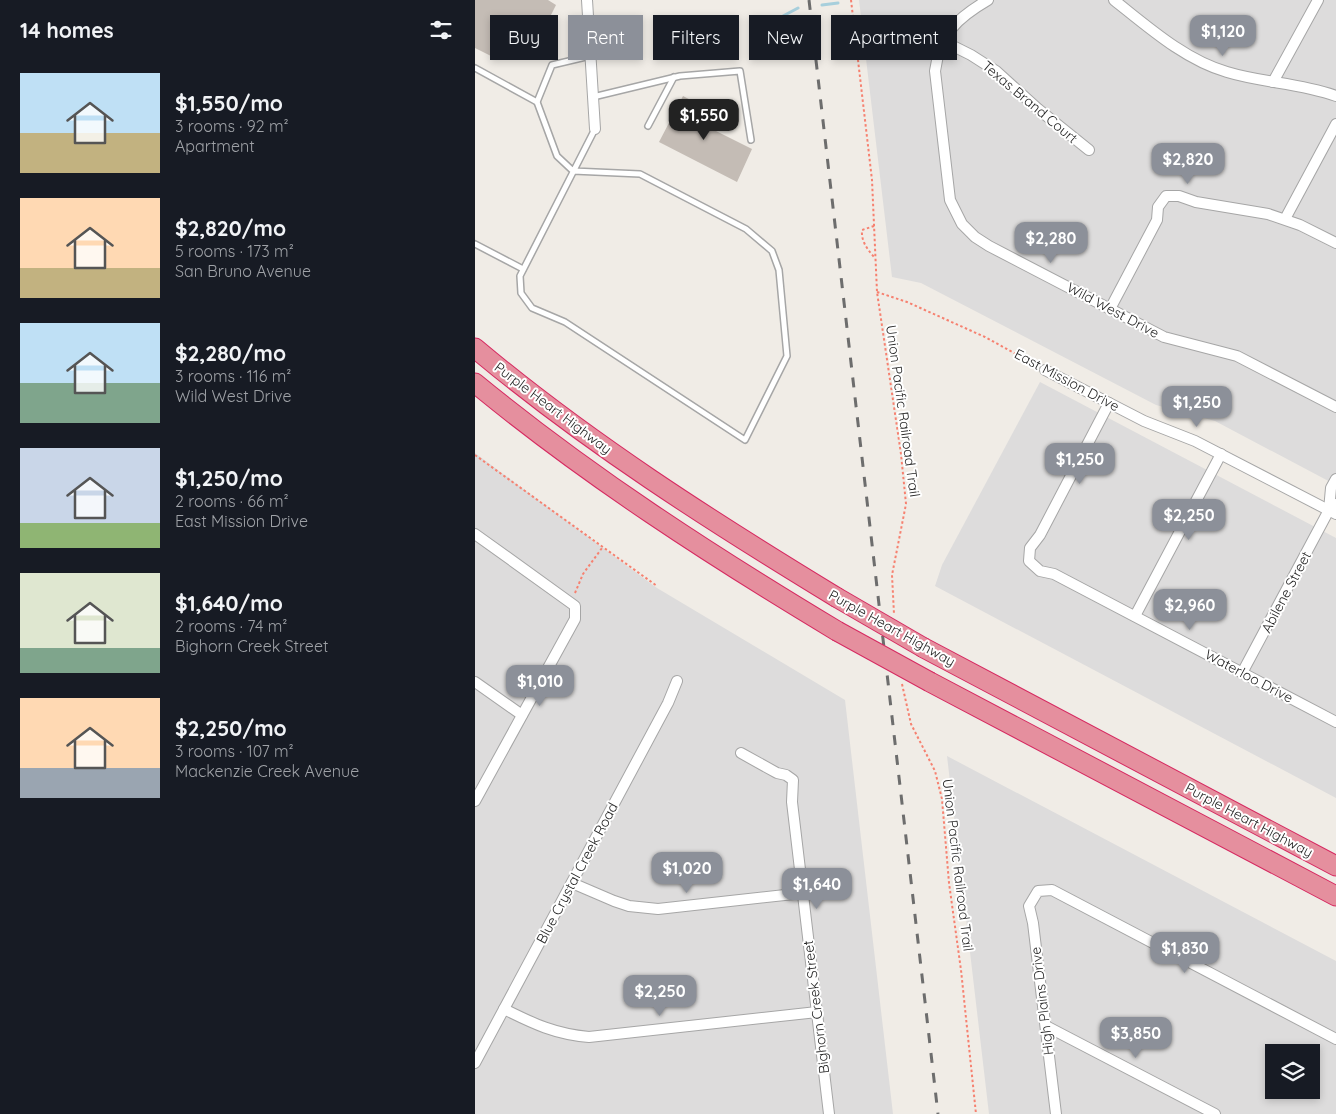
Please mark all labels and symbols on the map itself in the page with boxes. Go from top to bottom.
pin: $1,120 [1182,15,1264,57]
street label: Texas Brand Court [979,57,1082,147]
pin: $1,550 [663,98,745,141]
pin: $2,820 [1147,142,1229,185]
pin: $2,280 [1010,222,1092,264]
street label: Wild West Drive [1064,278,1162,342]
street label: Union Pacific Railroad Trail [882,324,924,498]
street label: East Mission Drive [1011,345,1123,415]
street label: Purple Heart Highway [491,358,615,458]
pin: $1,250 [1156,386,1238,428]
pin: $1,250 [1039,442,1121,485]
pin: $2,250 [1148,498,1230,541]
street label: Abilene Street [1257,548,1315,636]
street label: Purple Heart Highway [825,586,959,670]
pin: $2,960 [1149,588,1231,631]
street label: Waterloo Drive [1202,645,1296,707]
pin: $1,010 [499,664,581,707]
street label: Union Pacific Railroad Trail [938,778,978,952]
street label: Purple Heart Highway [1182,779,1316,861]
street label: Blue Crystal Creek Road [532,799,622,947]
pin: $1,020 [646,852,728,894]
pin: $1,640 [776,868,858,910]
pin: $1,830 [1144,932,1226,974]
street label: Bighorn Creek Street [799,939,833,1075]
street label: High Plains Drive [1026,946,1058,1056]
pin: $2,250 [619,974,701,1017]
pin: $3,850 [1095,1016,1177,1059]

